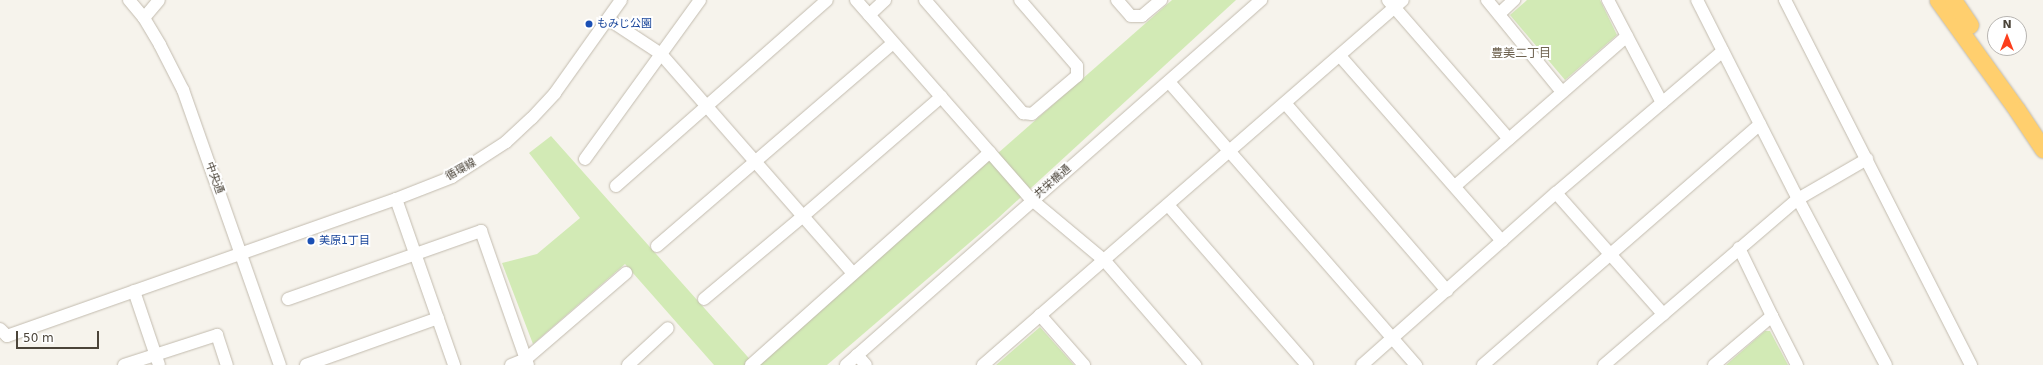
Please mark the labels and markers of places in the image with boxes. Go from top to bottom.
place label: もみじ公園 [597,17,652,31]
marker: もみじ公園 [584,19,594,29]
place label: 美原1丁目 [319,234,370,248]
marker: 美原1丁目 [306,236,316,246]

